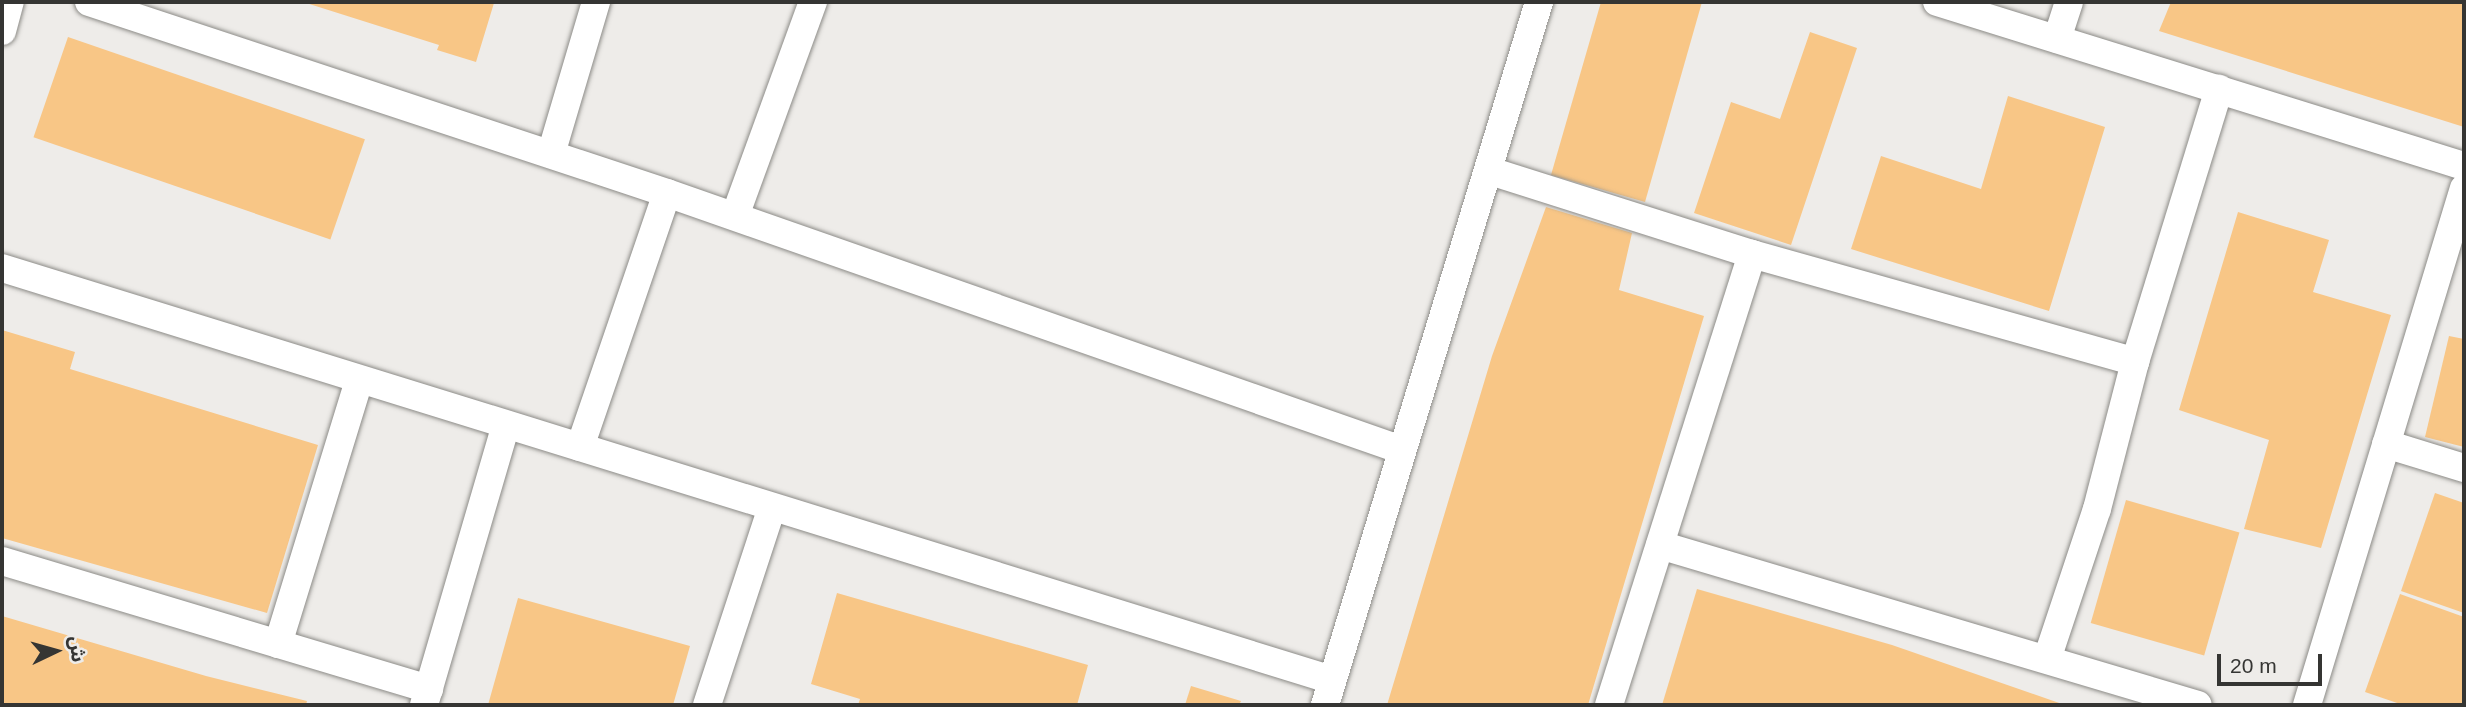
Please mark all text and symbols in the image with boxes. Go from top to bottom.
north arrow [21,616,91,686]
text: ش [66,635,89,663]
scale bar [2221,640,2326,684]
text: 20 m [2230,654,2277,677]

